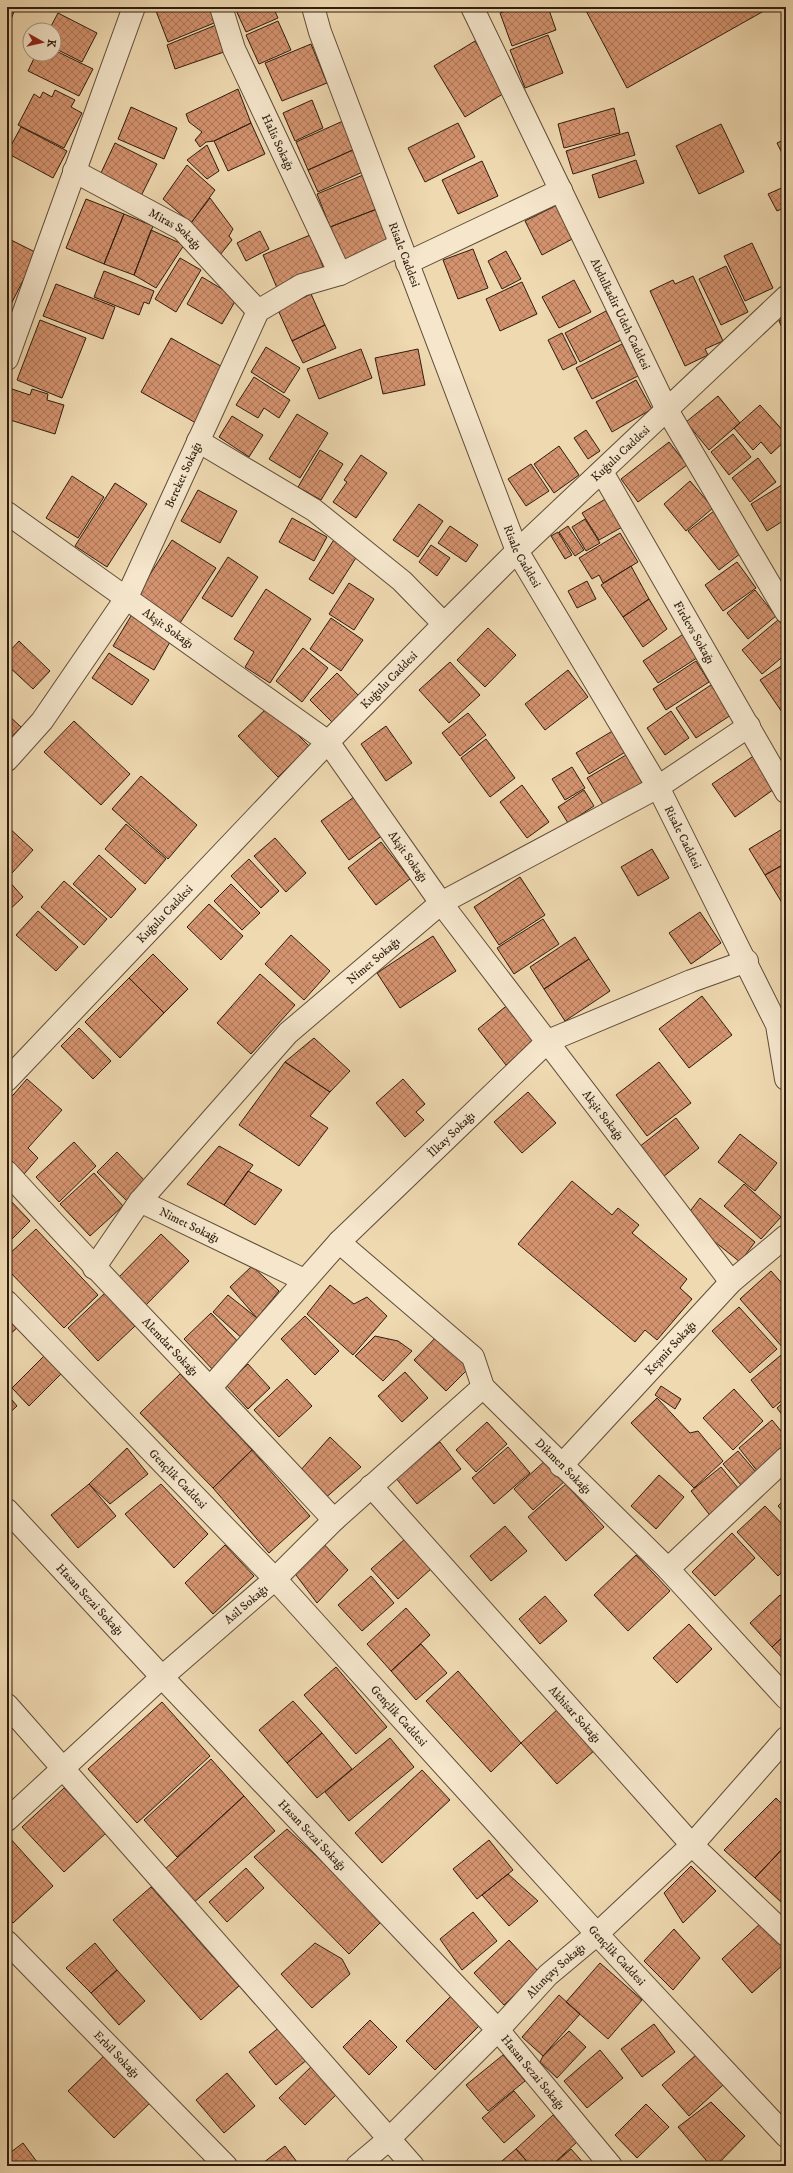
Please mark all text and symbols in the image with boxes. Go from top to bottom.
north arrow [22,22,62,62]
text: K [43,38,58,48]
street label: Halis Sokağı [258,112,298,173]
street label: Miras Sokağı [146,205,205,253]
street label: Risale Caddesi [385,220,424,289]
street label: Abdulkadir Udeh Caddesi [587,256,654,372]
street label: Kuğulu Caddesi [588,422,653,485]
street label: Bereket Sokağı [161,439,205,510]
street label: Risale Caddesi [500,523,545,590]
street label: Firdevs Sokağı [670,598,718,666]
street label: Akşit Sokağı [140,605,197,651]
street label: Kuğulu Caddesi [357,648,420,712]
street label: Risale Caddesi [661,803,705,871]
street label: Akşit Sokağı [385,828,431,885]
street label: Kuğulu Caddesi [133,882,196,946]
street label: Nimet Sokağı [344,934,403,987]
street label: Akşit Sokağı [579,1087,627,1143]
street label: İlkay Sokağı [424,1108,478,1160]
street label: Nimet Sokağı [157,1204,222,1246]
street label: Alemdar Sokağı [139,1314,202,1379]
street label: Keşmir Sokağı [641,1317,699,1378]
street label: Dikmen Sokağı [532,1435,595,1497]
street label: Gençlik Caddesi [146,1446,210,1512]
street label: Hasan Sezai Sokağı [53,1560,127,1638]
street label: Asil Sokağı [221,1581,271,1627]
street label: Gençlik Caddesi [368,1682,430,1749]
street label: Akhisar Sokağı [546,1683,604,1746]
street label: Hasan Sezai Sokağı [275,1796,350,1874]
street label: Gençlik Caddesi [585,1922,649,1989]
street label: Altınçay Sokağı [523,1940,588,2001]
street label: Erbil Sokağı [90,2028,143,2081]
street label: Hasan Sezai Sokağı [498,2032,568,2113]

